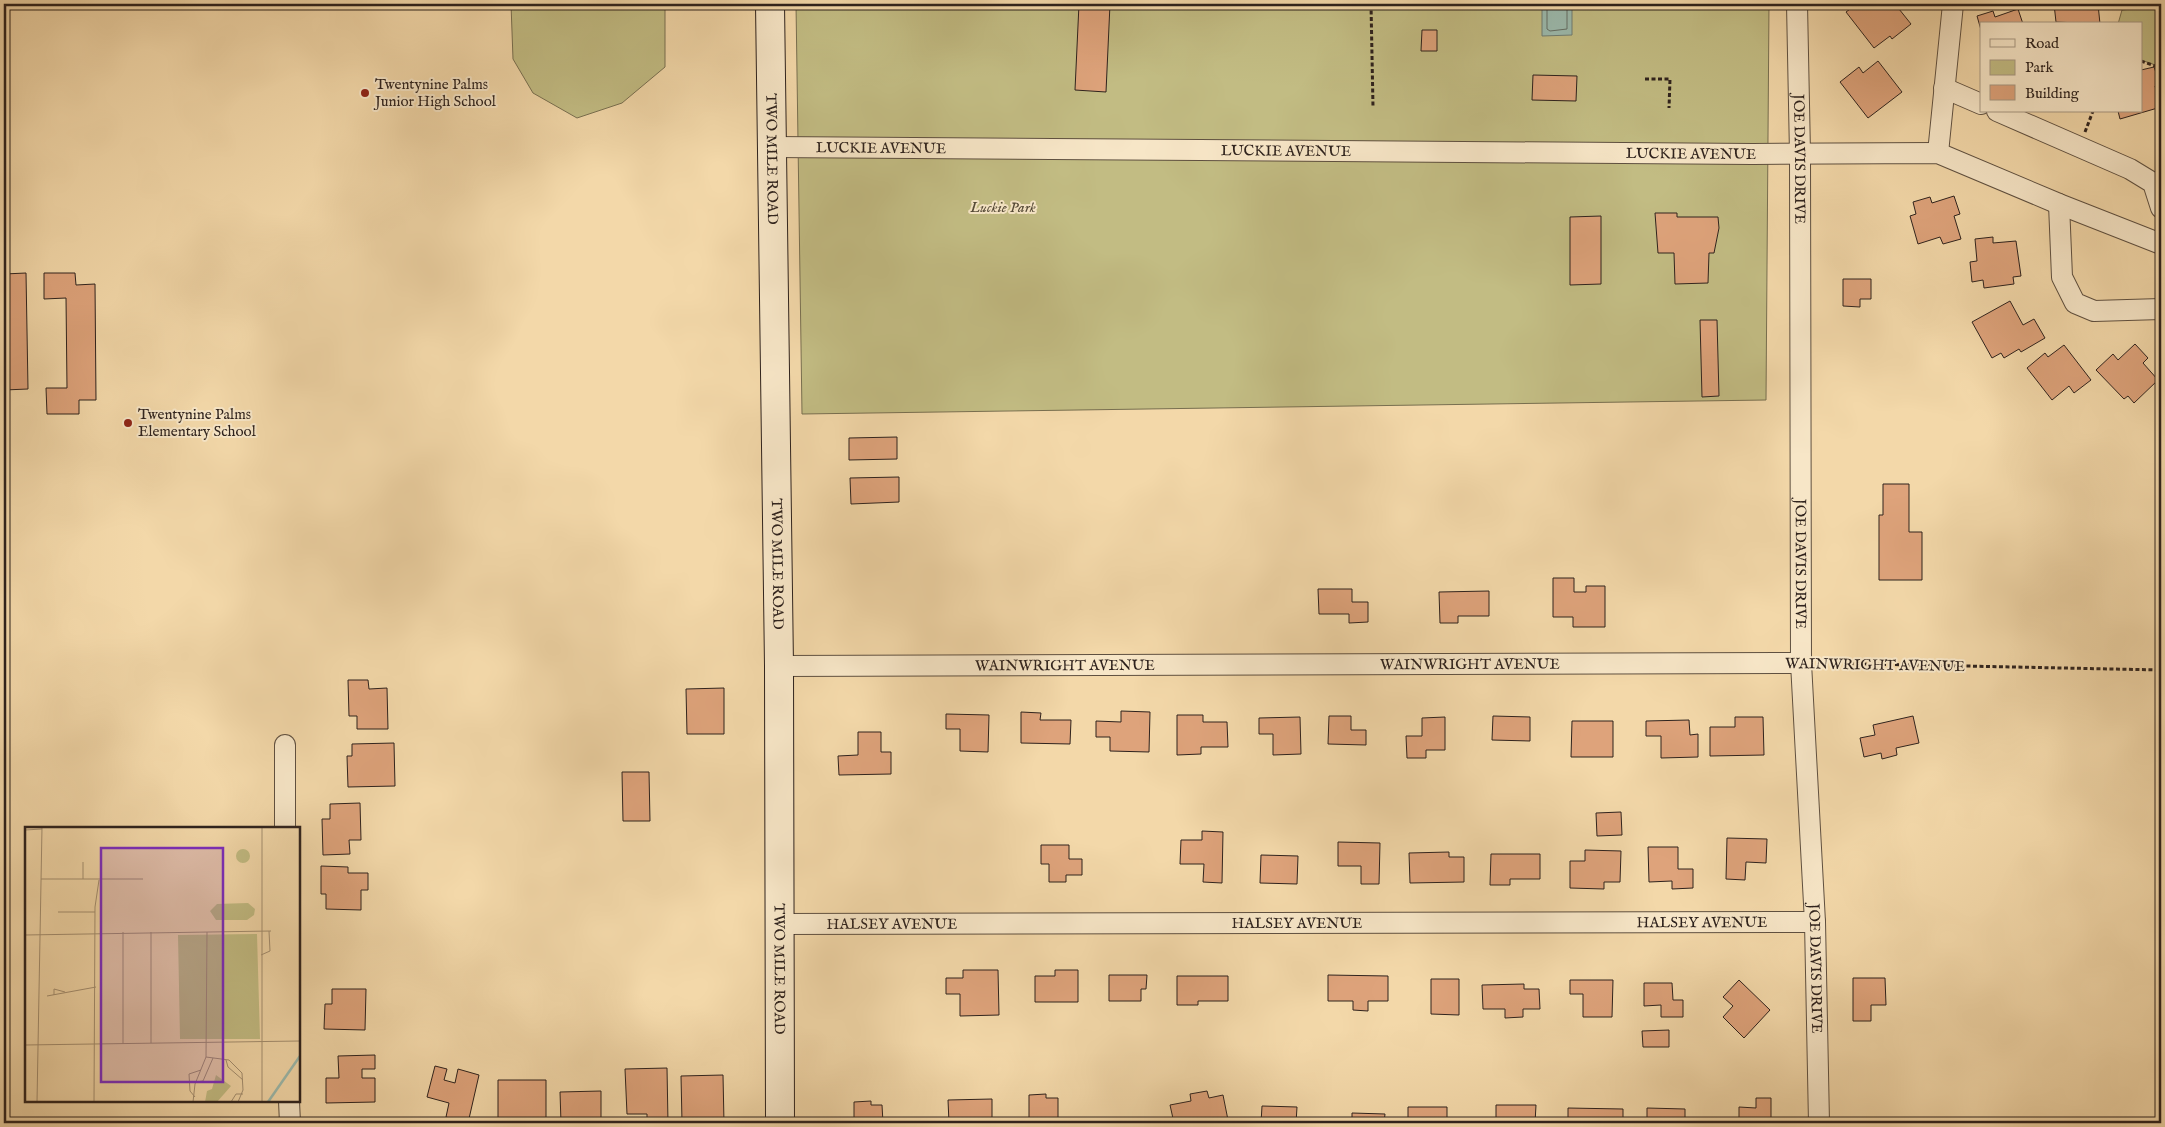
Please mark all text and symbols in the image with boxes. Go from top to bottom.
legend [1980,22,2142,112]
text: Road [2025,34,2060,53]
text: Park [2025,58,2055,77]
place label: Twentynine Palms Junior High School [373,75,497,111]
text: Building [2025,84,2080,103]
marker: Twentynine Palms Junior High School [359,87,371,99]
street label: JOE DAVIS DRIVE [1789,92,1810,224]
street label: TWO MILE ROAD [762,93,782,225]
street label: LUCKIE AVENUE [816,138,946,158]
street label: LUCKIE AVENUE [1221,141,1351,161]
street label: LUCKIE AVENUE [1626,144,1756,164]
park label: Luckie Park [969,198,1036,217]
place label: Twentynine Palms Elementary School [138,405,257,441]
marker: Twentynine Palms Elementary School [122,417,134,429]
street label: JOE DAVIS DRIVE [1791,497,1810,629]
street label: TWO MILE ROAD [767,498,788,630]
street label: WAINWRIGHT AVENUE [1380,654,1560,674]
street label: WAINWRIGHT AVENUE [1785,654,1965,676]
street label: WAINWRIGHT AVENUE [975,655,1155,675]
inset map [25,827,300,1102]
street label: JOE DAVIS DRIVE [1804,901,1827,1034]
street label: TWO MILE ROAD [770,903,789,1035]
street label: HALSEY AVENUE [1232,913,1362,933]
street label: HALSEY AVENUE [1637,913,1767,932]
street label: HALSEY AVENUE [827,914,957,933]

